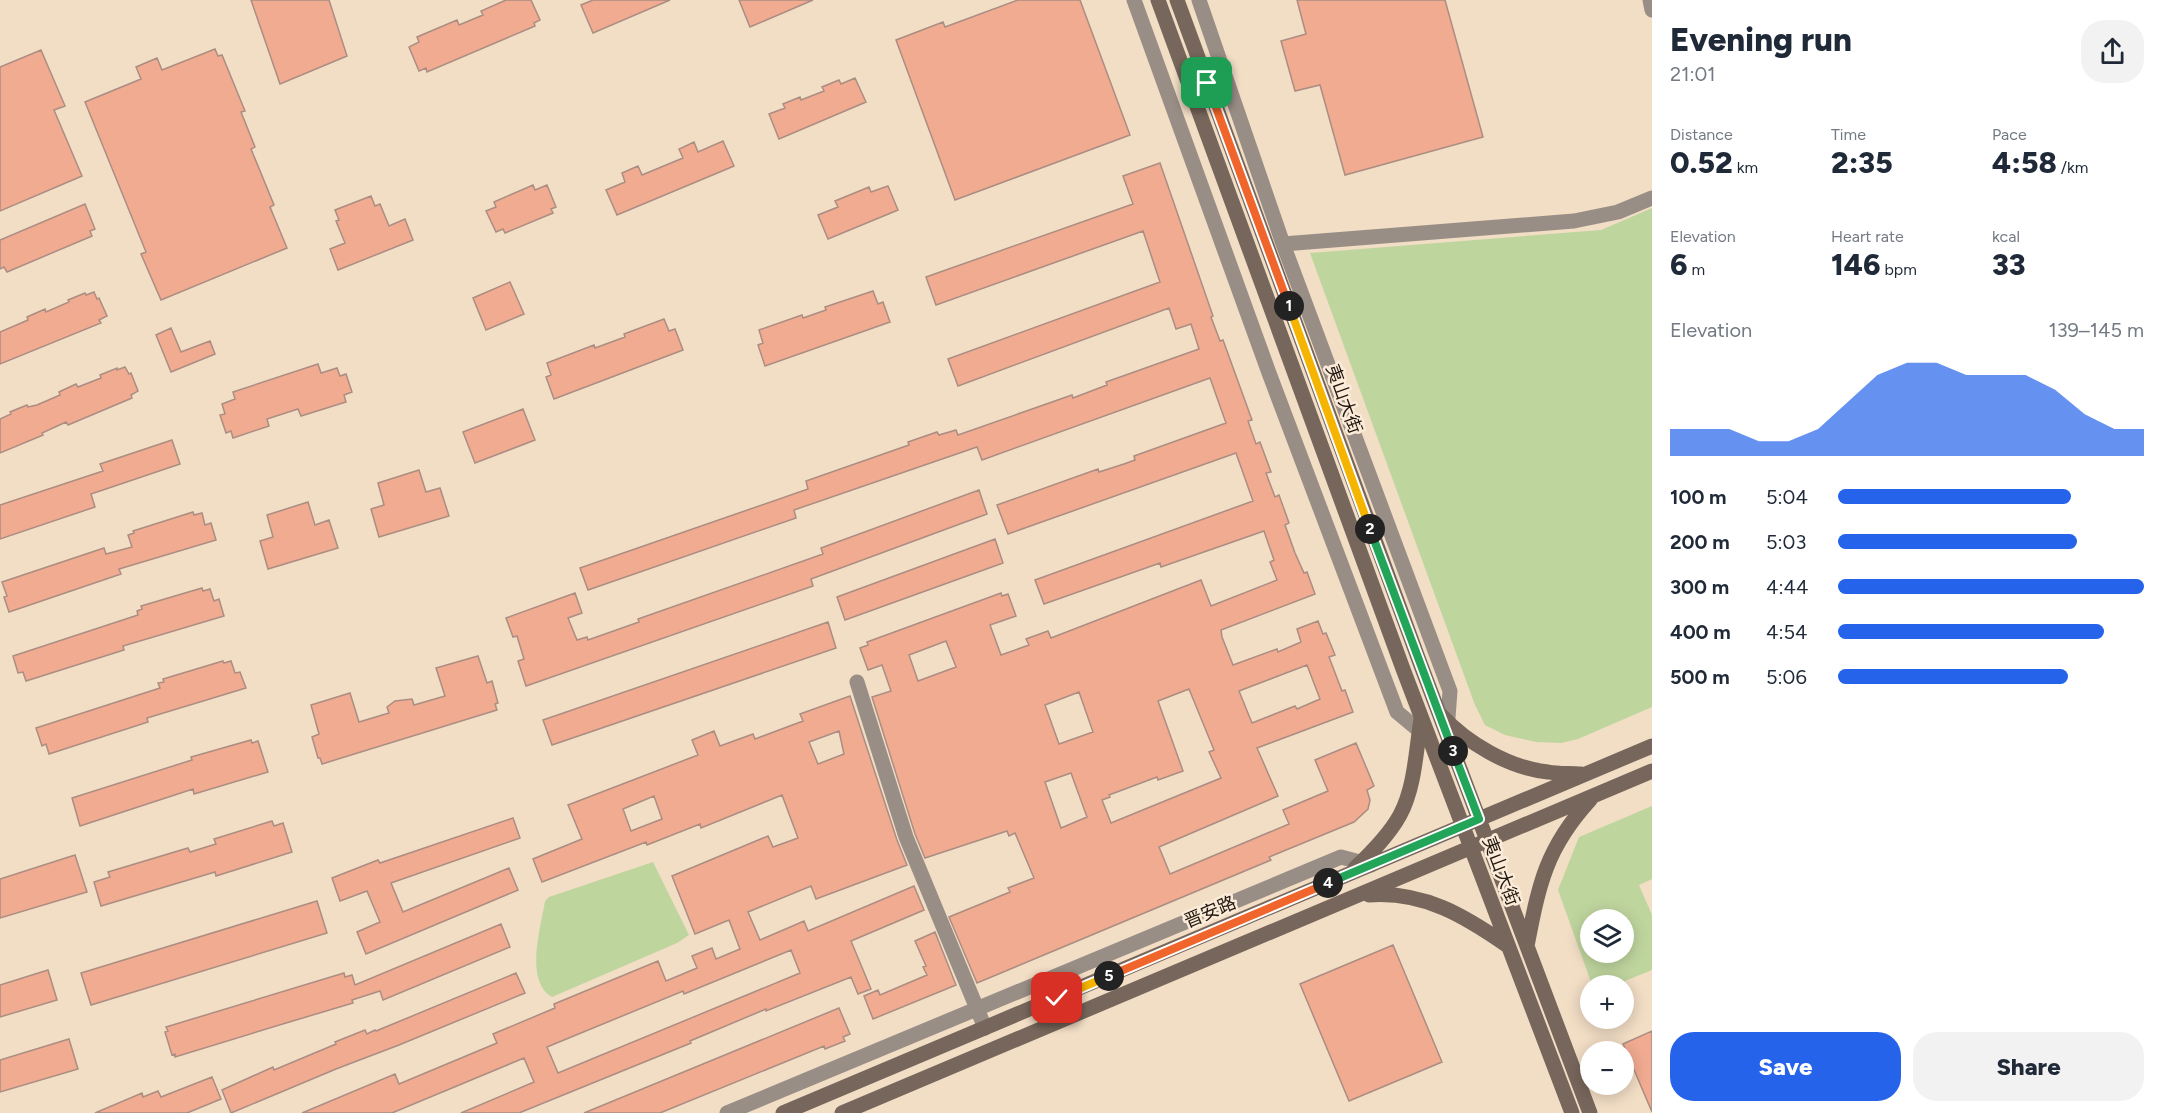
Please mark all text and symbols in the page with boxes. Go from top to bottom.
text: Evening run [1670,20,1852,59]
button: share [2081,20,2144,83]
pin [1181,57,1232,108]
text: 21:01 [1670,62,1716,86]
icon: arrive [1190,66,1223,99]
text: Distance [1670,125,1733,144]
text: Time [1831,125,1866,144]
text: Pace [1992,125,2027,144]
text: 0.52 [1670,144,1733,181]
text: 2:35 [1831,144,1893,181]
text: 4:58 [1992,144,2057,181]
text: km [1733,158,1758,177]
text: /km [2057,158,2088,177]
text: Elevation [1670,227,1736,246]
text: Heart rate [1831,227,1904,246]
text: kcal [1992,227,2020,246]
text: 6 [1670,246,1688,283]
text: 146 [1831,246,1881,283]
text: 33 [1992,246,2026,283]
text: m [1688,260,1705,279]
text: bpm [1881,260,1917,279]
pin: 1 [1274,291,1304,321]
text: 1 [1286,296,1292,315]
text: Elevation [1670,318,1752,342]
text: 139–145 m [2048,318,2144,342]
street label: 夷山大街 [1321,361,1367,437]
text: 100 m [1670,485,1727,509]
text: 5:04 [1766,485,1808,509]
pin: 2 [1355,514,1385,544]
text: 2 [1365,519,1375,538]
text: 200 m [1670,530,1730,554]
text: 5:03 [1766,530,1806,554]
text: 300 m [1670,575,1729,599]
text: 4:44 [1766,575,1808,599]
text: 400 m [1670,620,1731,644]
text: 4:54 [1766,620,1807,644]
text: 500 m [1670,665,1730,689]
text: 5:06 [1766,665,1807,689]
pin: 3 [1438,736,1468,766]
text: 3 [1449,741,1457,760]
street label: 夷山大街 [1478,833,1524,909]
pin: 4 [1313,868,1343,898]
text: 4 [1323,873,1333,892]
street label: 晋安路 [1181,891,1239,933]
map controls [1580,909,1634,1095]
button: layers [1580,909,1634,963]
pin: 5 [1094,961,1124,991]
text: 5 [1104,966,1114,985]
pin [1031,972,1082,1023]
button: + [1580,975,1634,1029]
icon: check [1040,981,1073,1014]
button: Save [1670,1032,1901,1101]
button: Share [1913,1032,2144,1101]
button: − [1580,1041,1634,1095]

